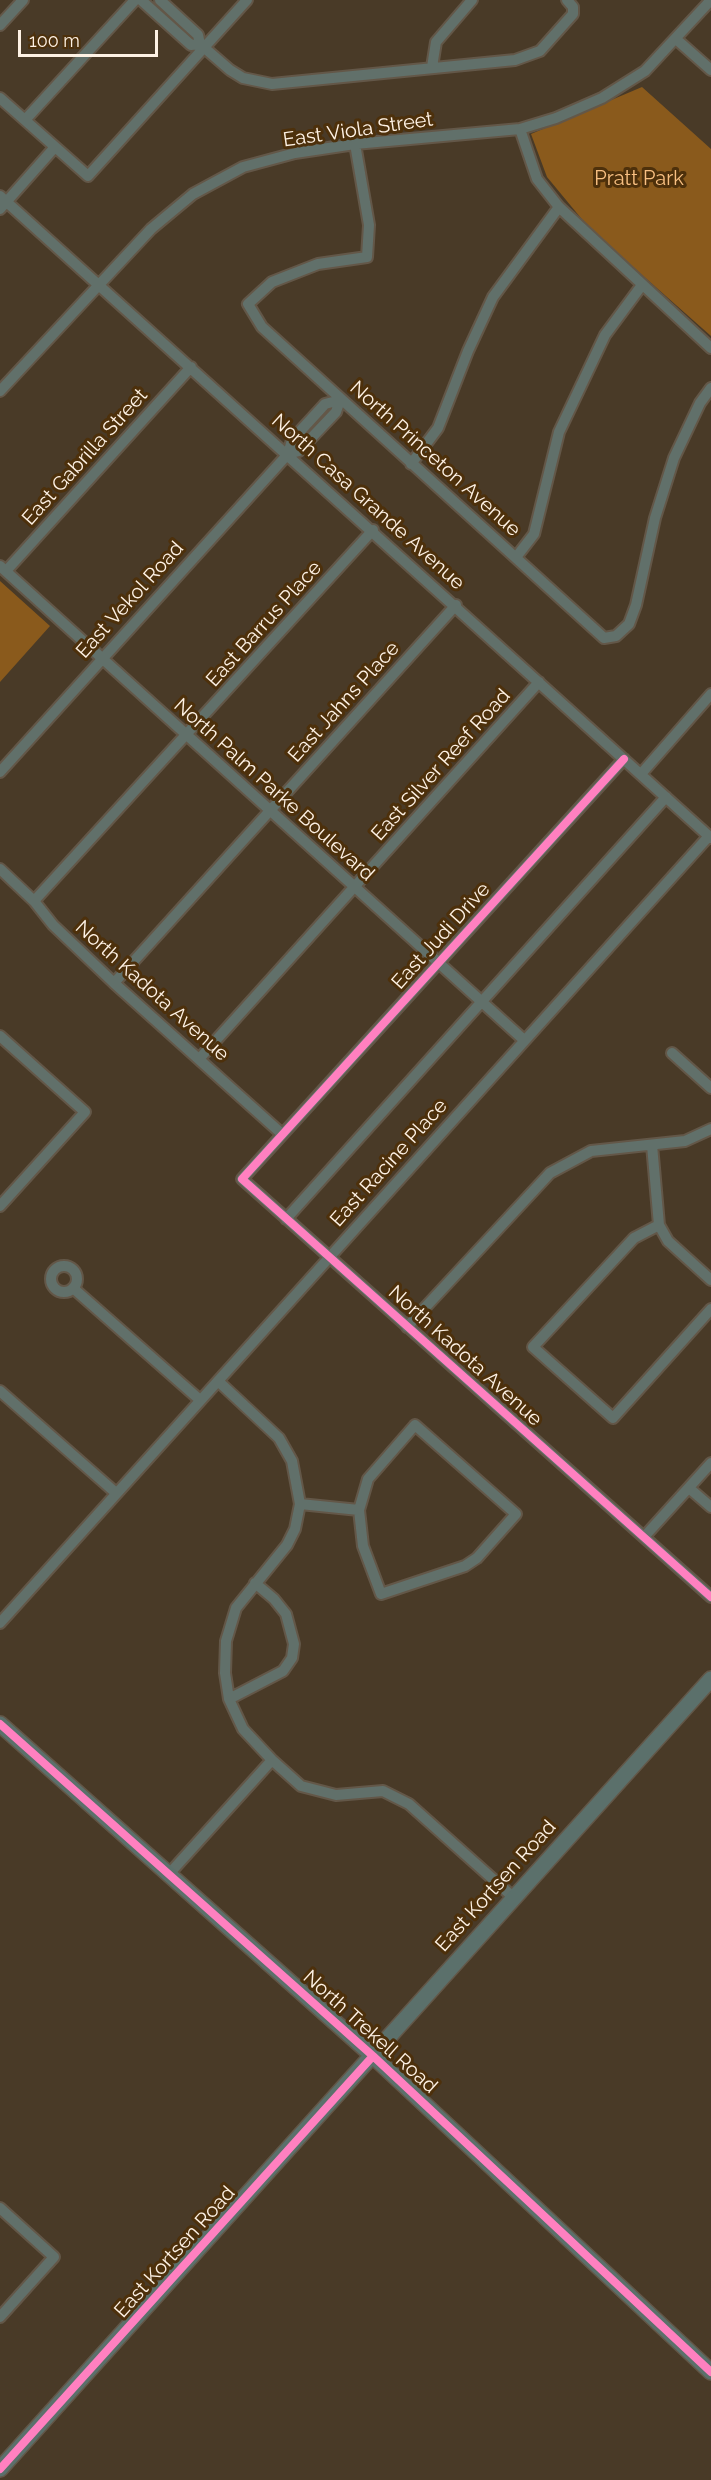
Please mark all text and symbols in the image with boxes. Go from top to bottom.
scale bar [21,18,160,56]
text: 100 m [29,30,80,51]
street label: East Viola Street [281,108,435,152]
park label: Pratt Park [594,167,684,191]
street label: North Princeton Avenue [345,376,525,542]
street label: East Gabrilla Street [17,384,153,530]
street label: North Casa Grande Avenue [267,409,469,595]
street label: East Vekol Road [71,537,189,663]
street label: East Barrus Place [201,556,327,692]
street label: East Jahns Place [283,637,405,767]
street label: East Silver Reef Road [367,684,515,846]
street label: North Palm Parke Boulevard [169,694,379,886]
street label: East Judi Drive [387,878,495,994]
street label: North Kadota Avenue [70,916,234,1066]
street label: East Racine Place [325,1094,453,1232]
street label: North Kadota Avenue [383,1281,547,1431]
street label: East Kortsen Road [431,1815,561,1957]
street label: North Trekell Road [298,1965,442,2099]
street label: East Kortsen Road [110,2181,240,2323]

